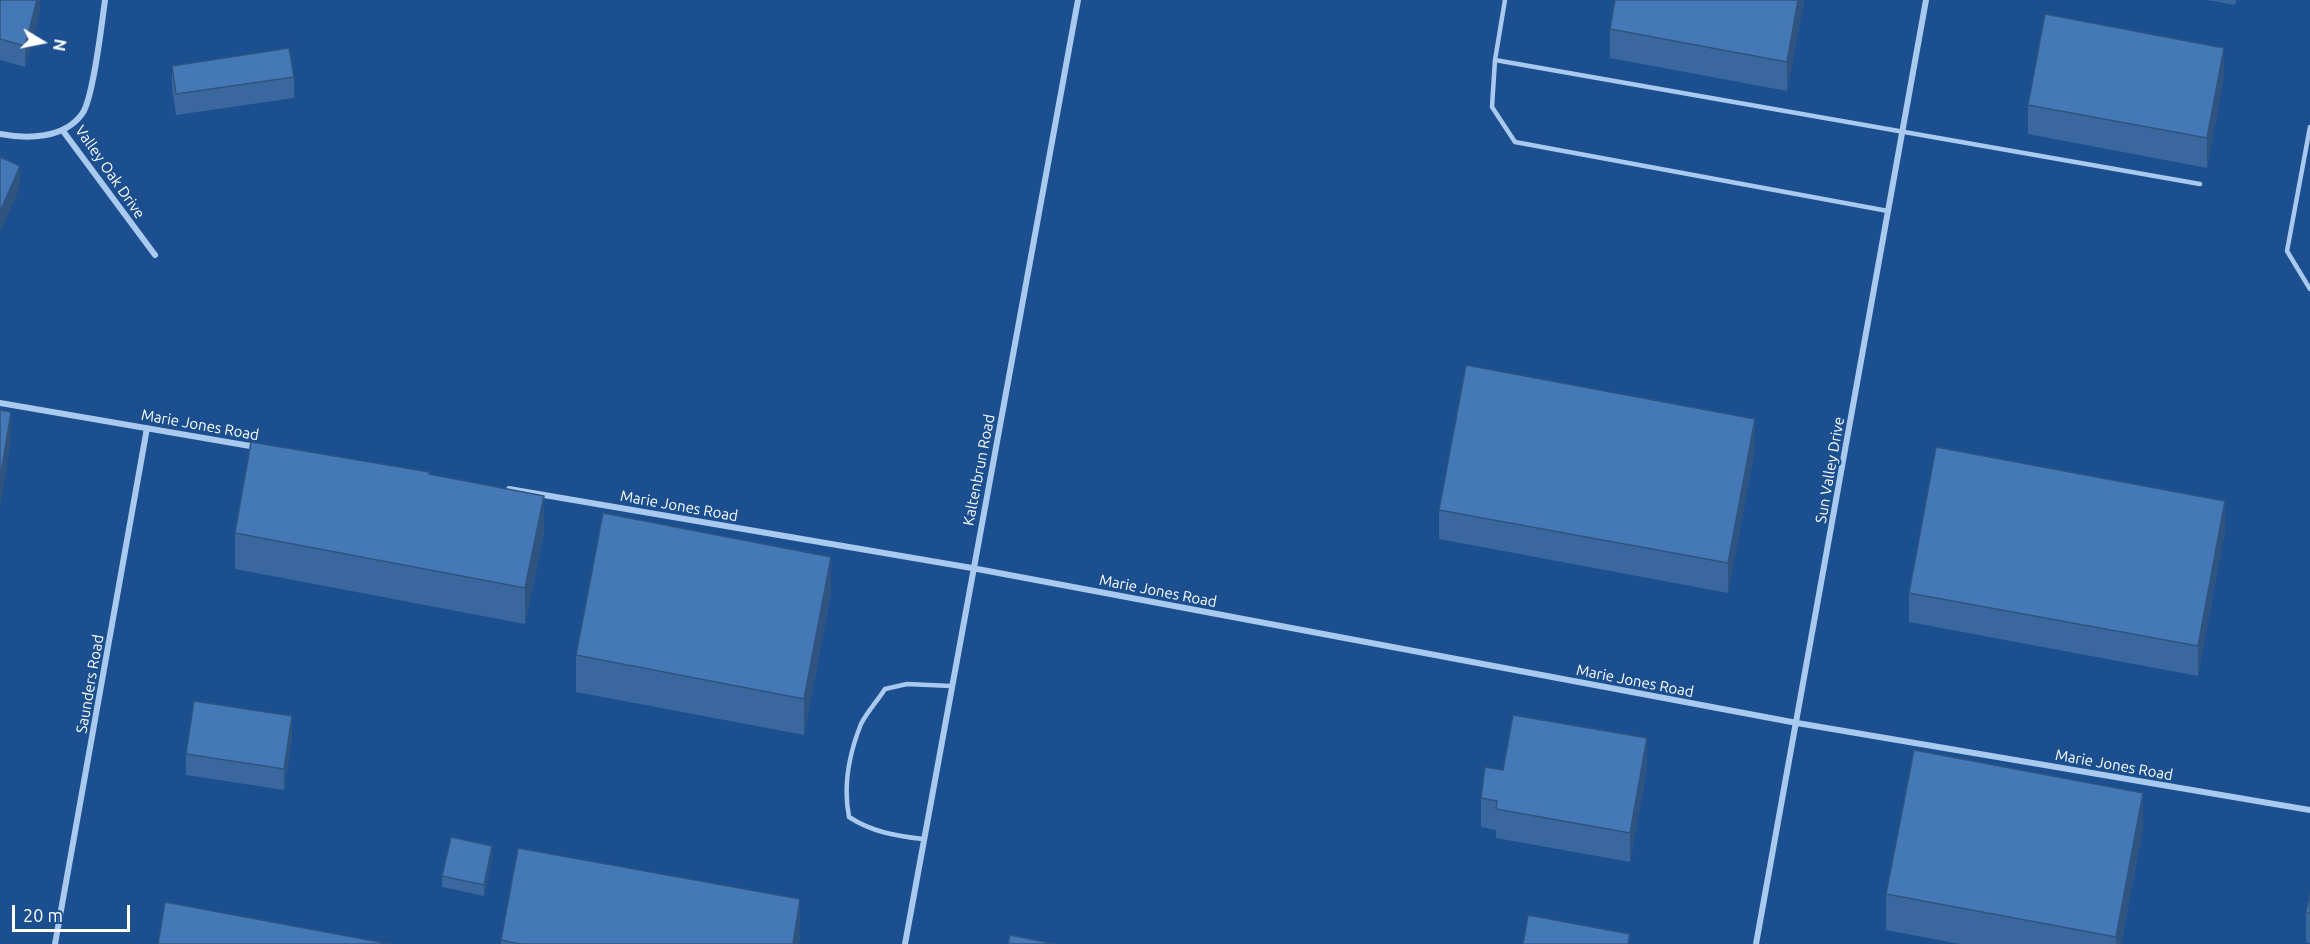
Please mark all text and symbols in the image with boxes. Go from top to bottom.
north arrow [12,12,72,72]
text: N [50,38,70,53]
street label: Valley Oak Drive [71,122,149,222]
street label: Marie Jones Road [140,406,260,444]
street label: Kaltenbrun Road [959,413,999,527]
street label: Sun Valley Drive [1812,415,1848,525]
street label: Marie Jones Road [619,487,739,525]
street label: Marie Jones Road [1098,571,1218,611]
street label: Saunders Road [72,633,108,735]
street label: Marie Jones Road [1575,661,1695,701]
street label: Marie Jones Road [2054,746,2174,784]
scale bar [15,893,134,931]
text: 20 m [23,905,63,925]

